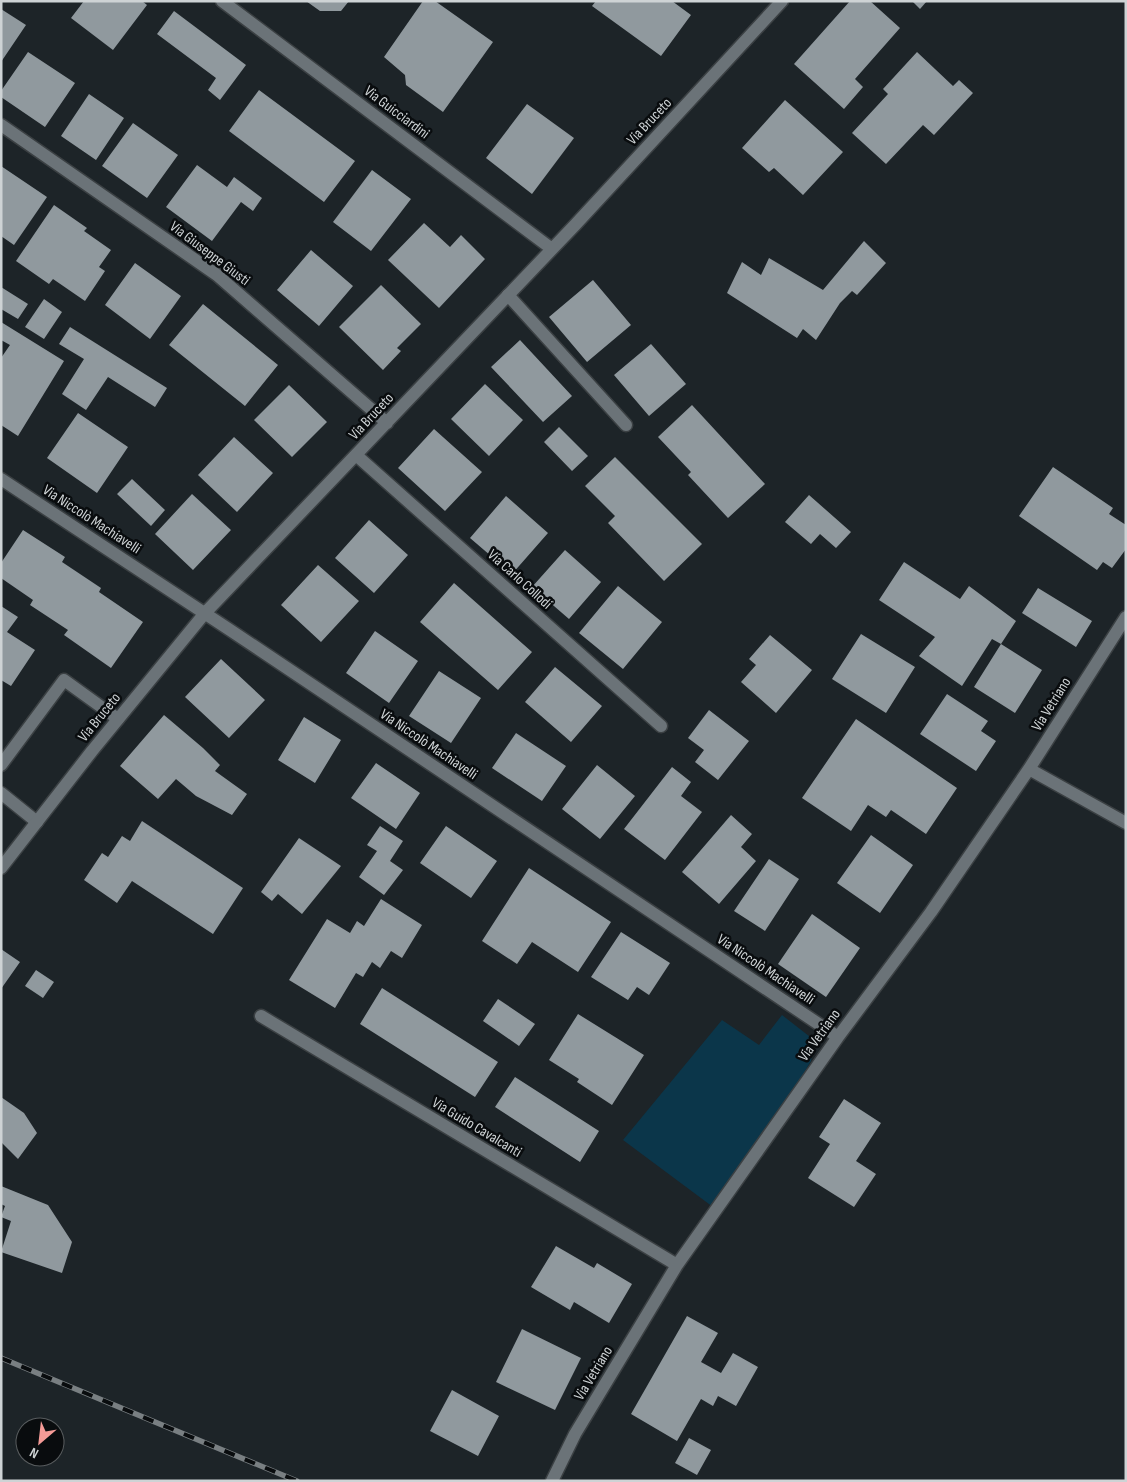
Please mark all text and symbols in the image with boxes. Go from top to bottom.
street label: Via Guicciardini [360,82,433,143]
street label: Via Bruceto [623,94,676,149]
street label: Via Giuseppe Giusti [166,217,254,290]
street label: Via Bruceto [345,389,398,444]
street label: Via Niccolò Machiavelli [39,481,145,558]
street label: Via Carlo Collodi [483,545,556,613]
street label: Via Vetriano [1027,674,1075,735]
street label: Via Bruceto [74,689,125,746]
street label: Via Niccolò Machiavelli [376,705,481,784]
street label: Via Niccolò Machiavelli [713,930,818,1009]
street label: Via Vetriano [794,1005,845,1065]
street label: Via Guido Cavalcanti [428,1093,525,1162]
street label: Via Vetriano [570,1343,617,1404]
north arrow [15,1417,65,1467]
text: N [27,1444,41,1462]

